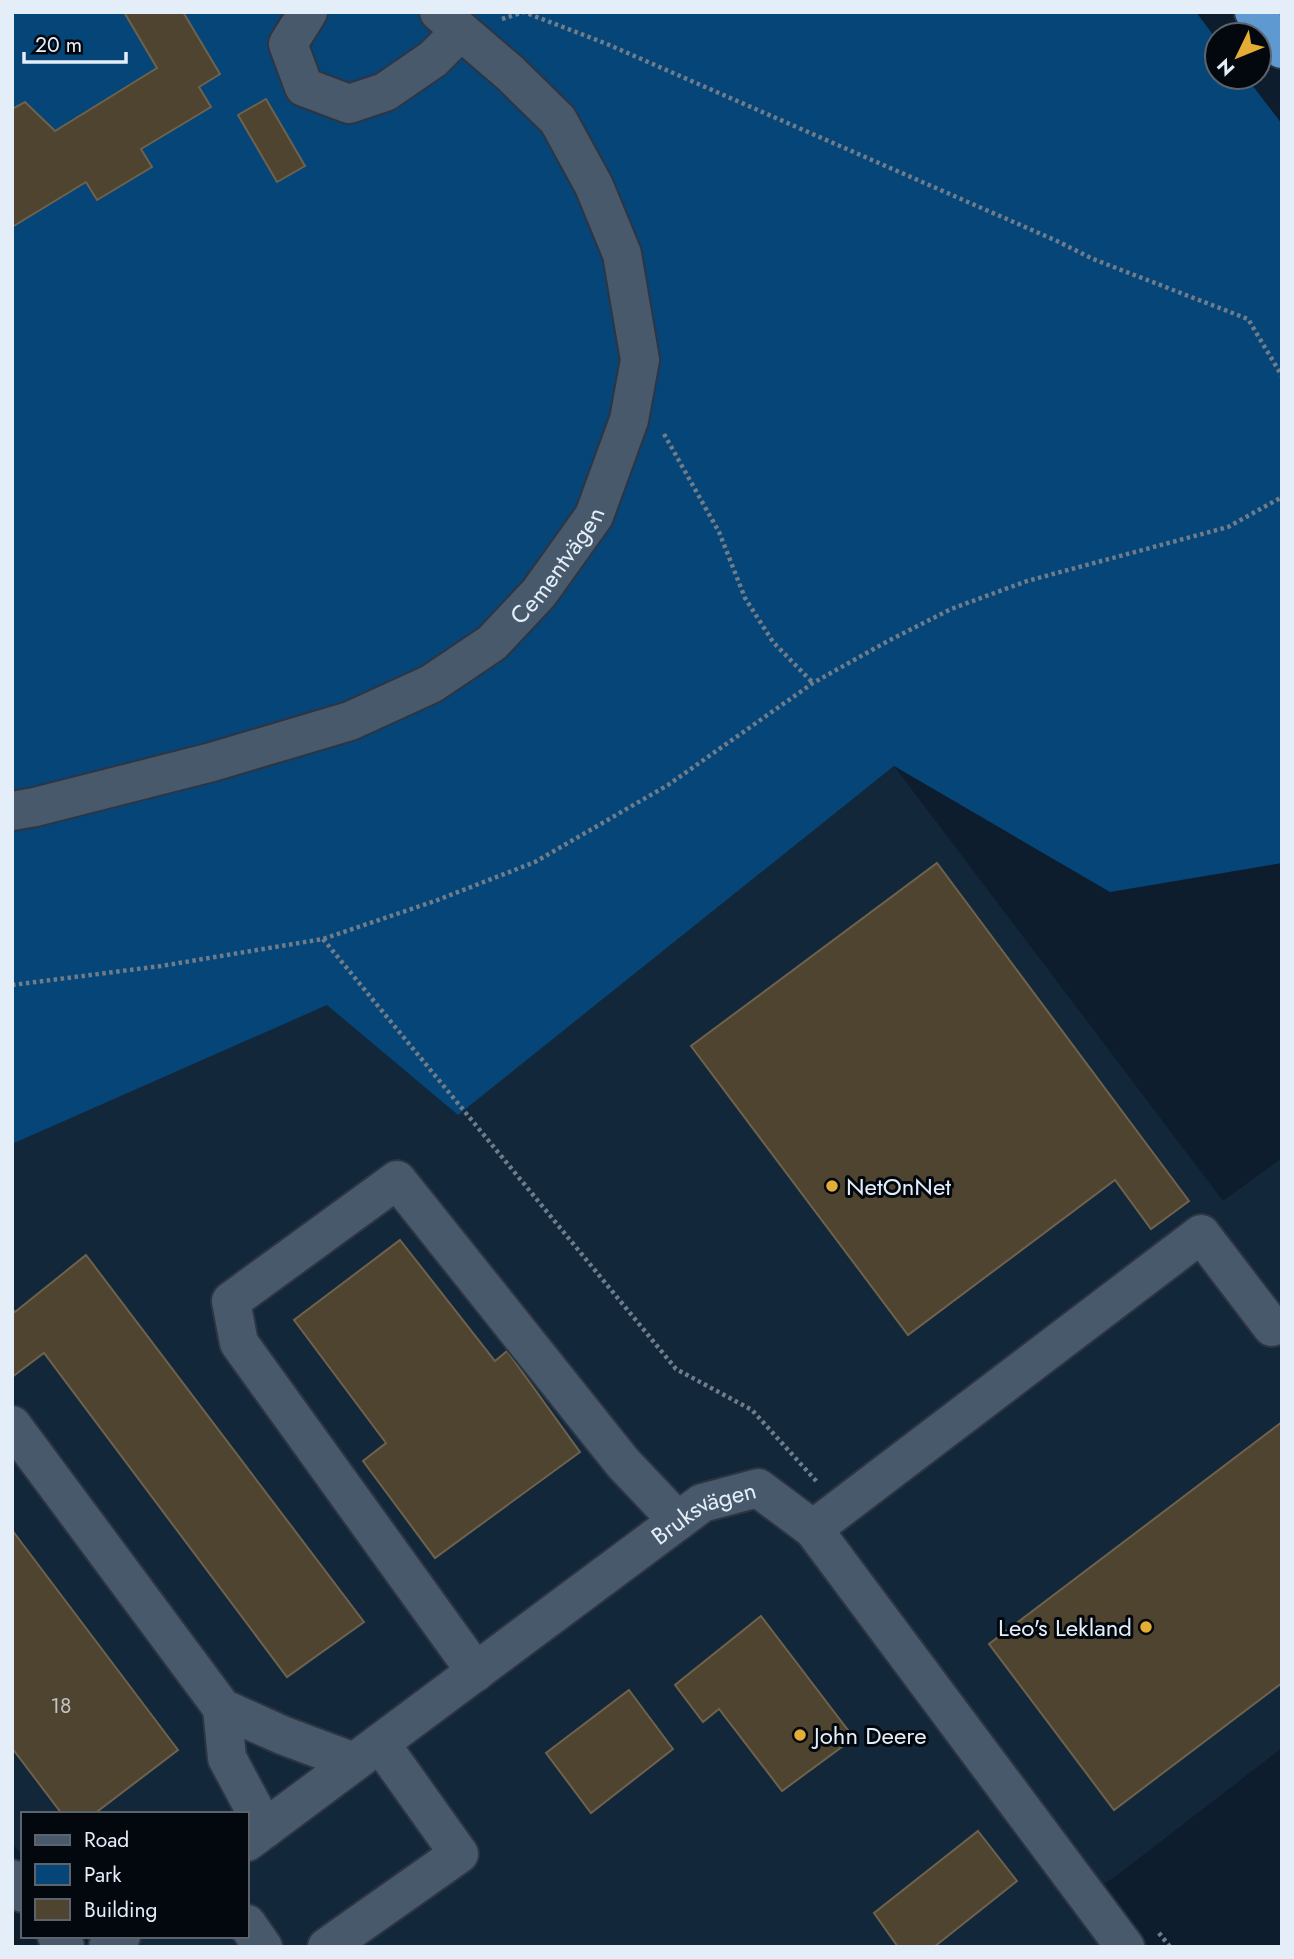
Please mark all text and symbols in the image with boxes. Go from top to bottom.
scale bar [24,21,126,65]
north arrow [1203,21,1273,91]
text: 20 m [35,30,82,60]
text: N [1211,53,1241,82]
street label: Cementvägen [501,503,613,632]
place label: NetOnNet [846,1169,951,1204]
marker: NetOnNet [824,1178,840,1194]
street label: Bruksvägen [643,1472,760,1553]
place label: Leo's Lekland [998,1610,1132,1645]
marker: Leo's Lekland [1138,1619,1154,1635]
house number: 18 [51,1691,71,1721]
place label: John Deere [811,1718,927,1753]
marker: John Deere [792,1727,808,1743]
legend [21,1812,248,1938]
text: Road [84,1825,129,1855]
text: Park [84,1860,122,1890]
text: Building [84,1895,157,1925]

